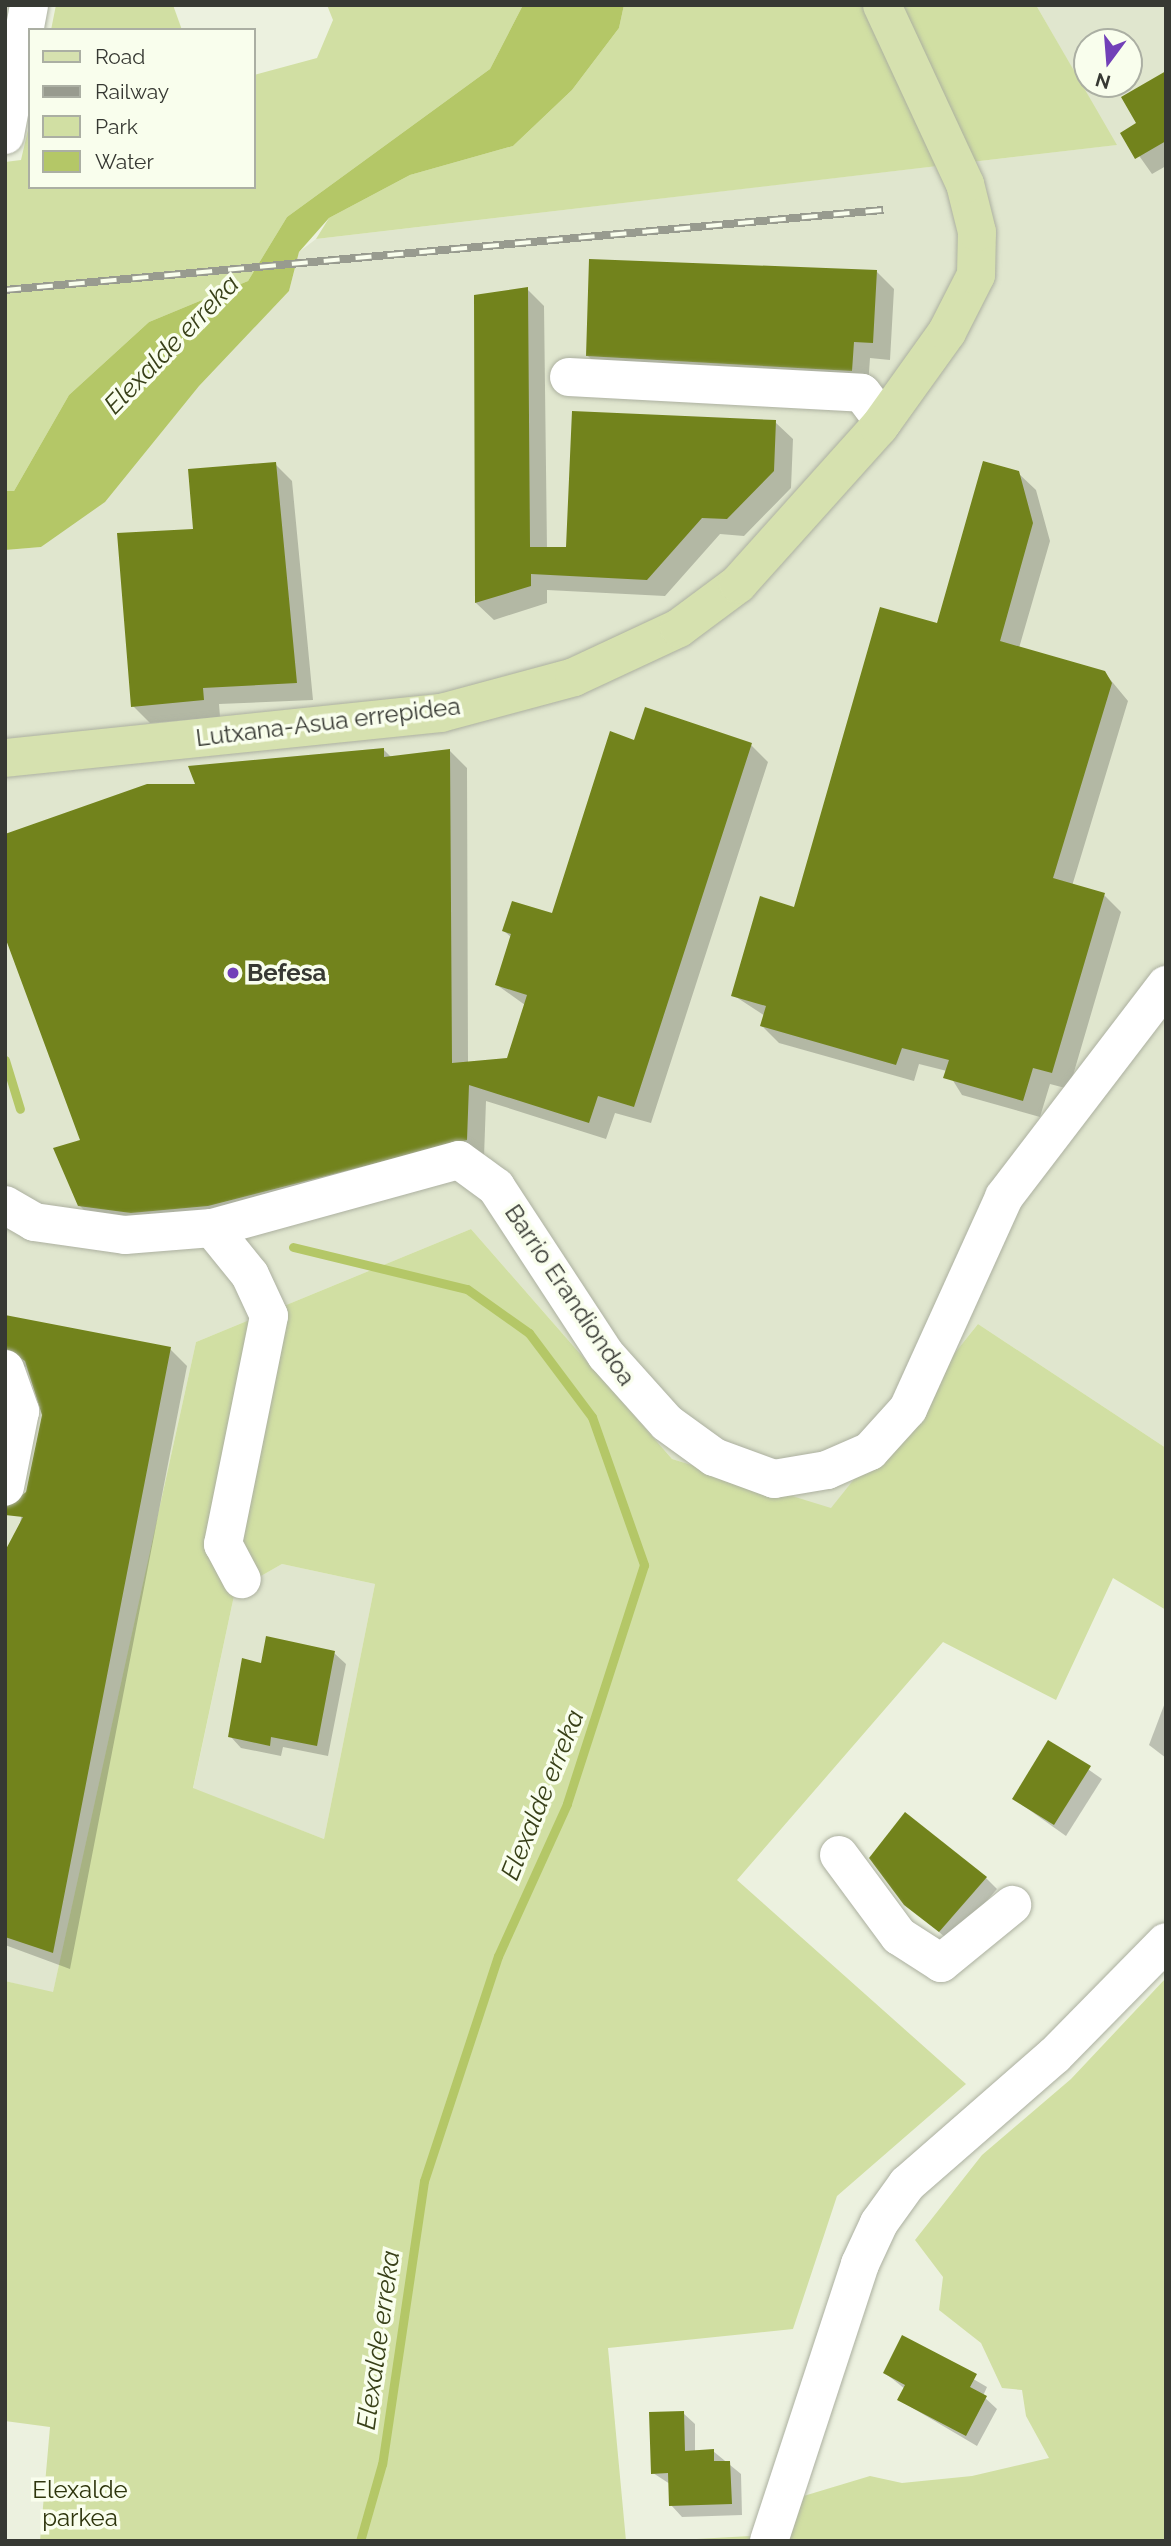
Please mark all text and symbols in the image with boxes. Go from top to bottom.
legend [28,28,256,189]
north arrow [1073,28,1143,98]
text: Road [95,44,145,69]
text: N [1093,69,1113,94]
text: Railway [95,79,169,104]
text: Park [95,114,138,139]
text: Water [95,149,154,174]
water label: Elexalde erreka [98,269,246,421]
street label: Lutxana-Asua errepidea [194,691,462,753]
place label: Befesa [247,959,326,987]
marker: Befesa [225,965,241,981]
street label: Barrio Erandiondoa [499,1199,641,1391]
water label: Elexalde erreka [495,1705,591,1885]
water label: Elexalde erreka [351,2248,407,2432]
park label: Elexalde parkea [32,2476,128,2532]

